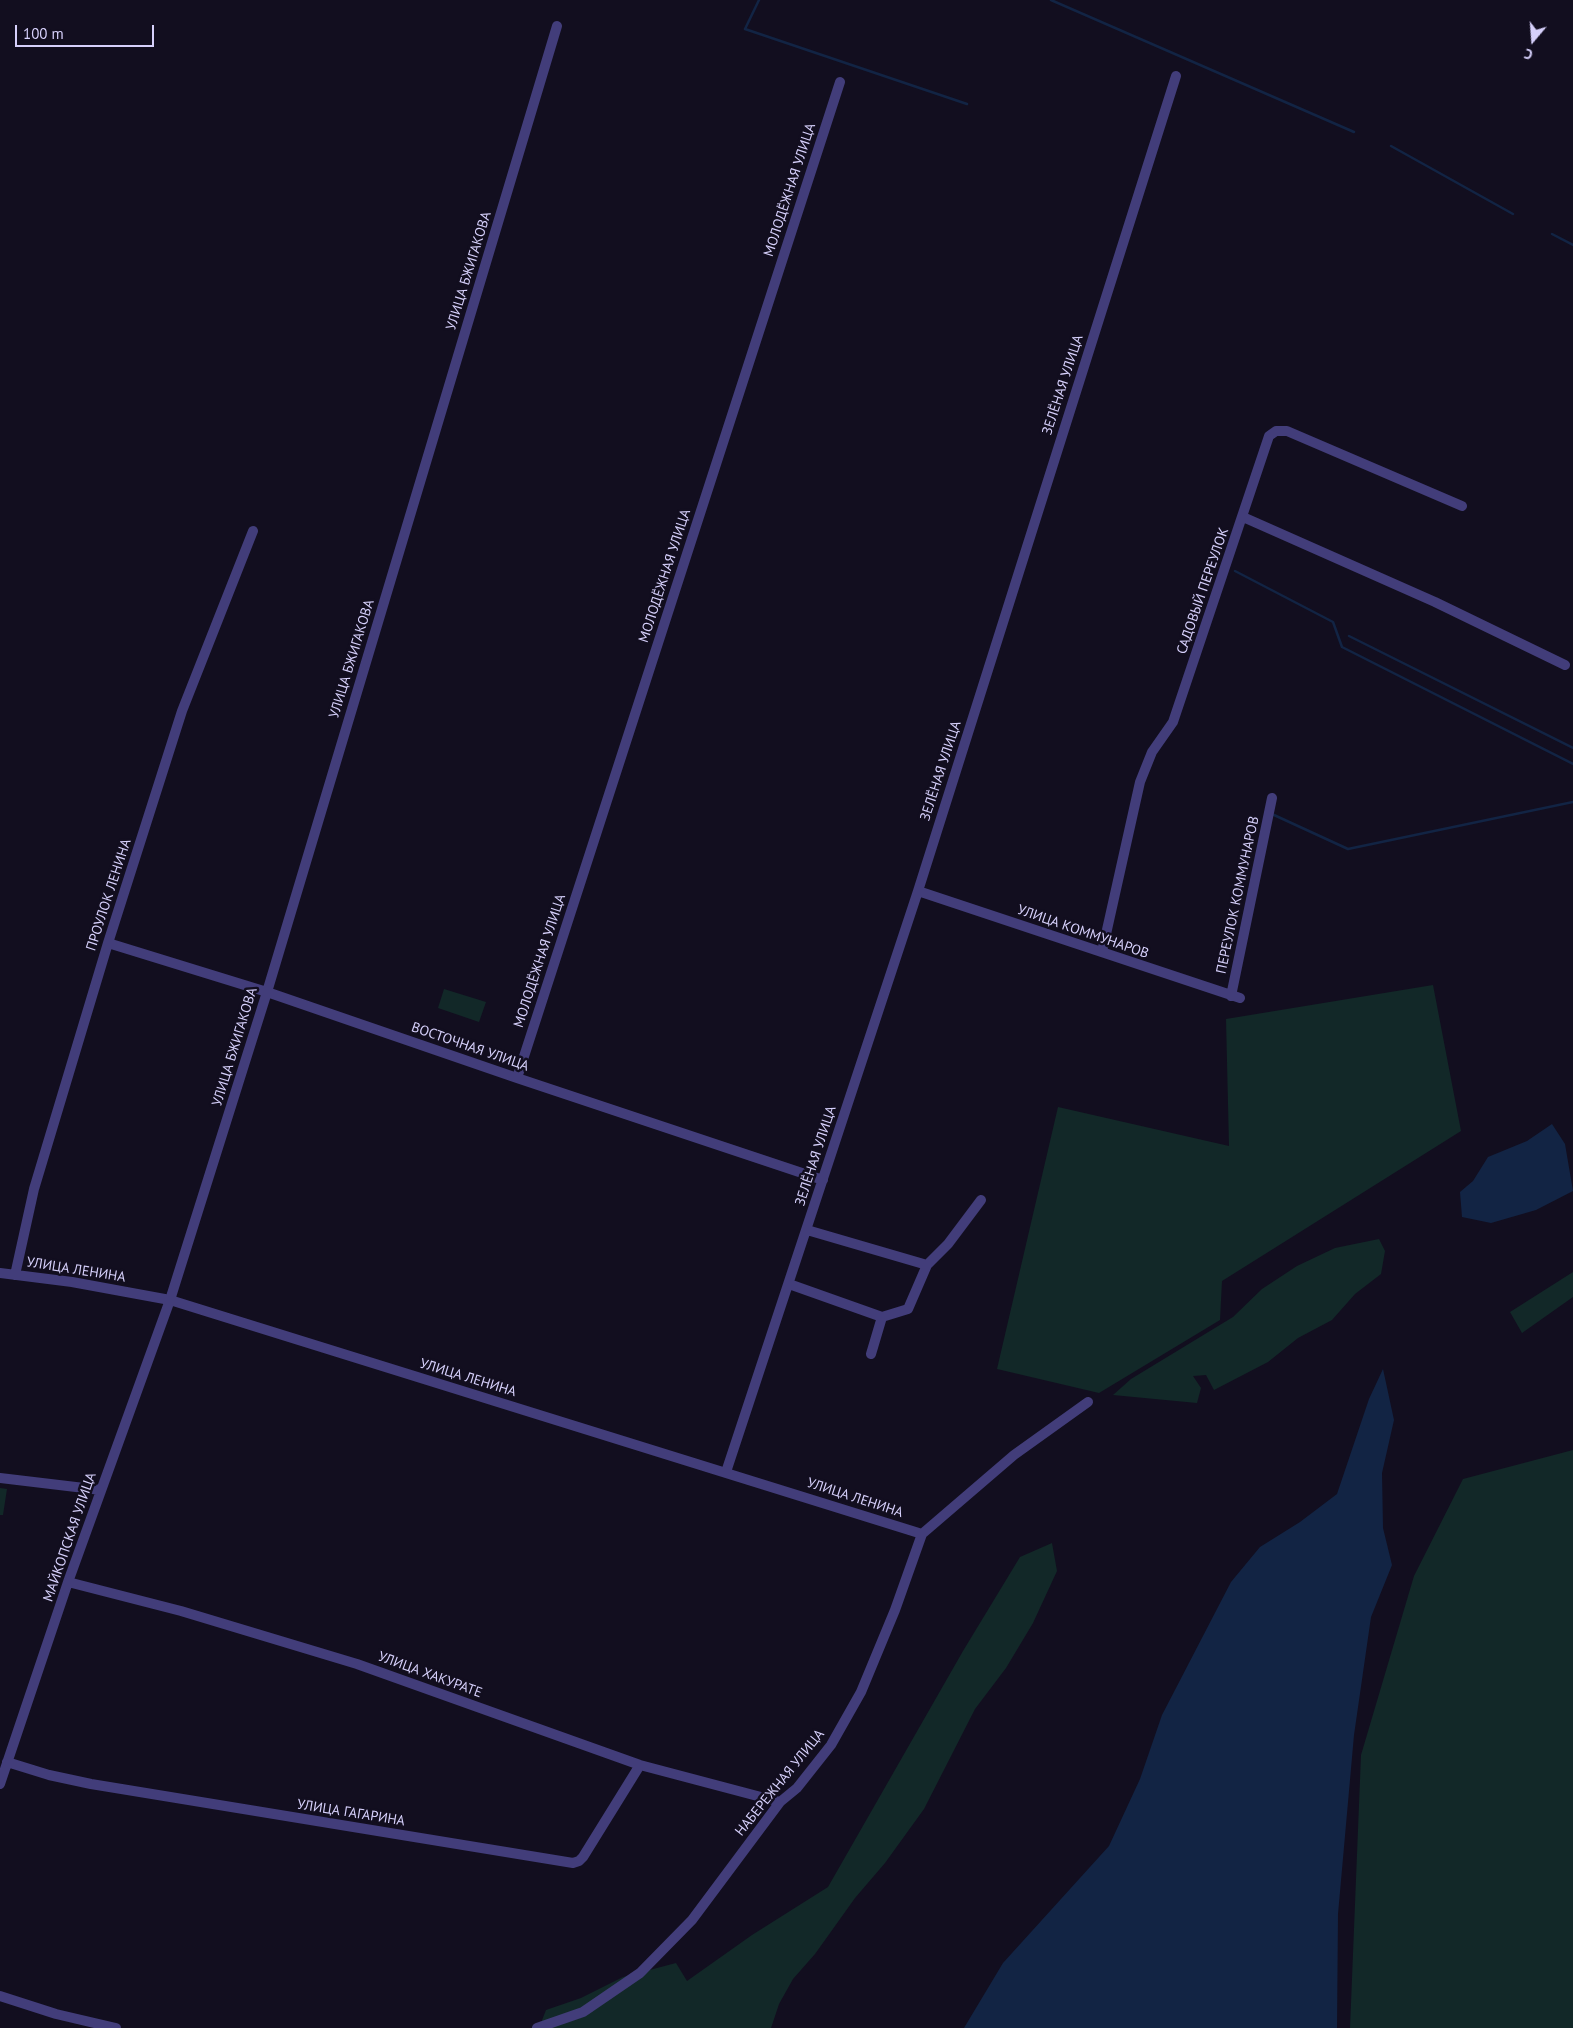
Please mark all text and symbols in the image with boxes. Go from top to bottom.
scale bar [18,15,156,47]
north arrow [1508,15,1558,65]
text: 100 m [23,24,64,43]
text: С [1522,44,1535,64]
street label: МОЛОДЁЖНАЯ УЛИЦА [761,121,819,259]
street label: УЛИЦА БЖИГАКОВА [443,210,495,332]
street label: ЗЕЛЁНАЯ УЛИЦА [1039,333,1087,437]
street label: МОЛОДЁЖНАЯ УЛИЦА [636,507,694,645]
street label: САДОВЫЙ ПЕРЕУЛОК [1173,525,1233,657]
street label: УЛИЦА БЖИГАКОВА [326,598,378,720]
street label: ЗЕЛЁНАЯ УЛИЦА [917,719,965,823]
street label: ПЕРЕУЛОК КОММУНАРОВ [1213,815,1263,975]
street label: ПРОУЛОК ЛЕНИНА [83,837,135,953]
street label: МОЛОДЁЖНАЯ УЛИЦА [511,892,569,1030]
street label: УЛИЦА КОММУНАРОВ [1015,902,1151,962]
street label: УЛИЦА БЖИГАКОВА [209,986,261,1108]
street label: ВОСТОЧНАЯ УЛИЦА [409,1019,531,1075]
street label: ЗЕЛЁНАЯ УЛИЦА [792,1104,840,1208]
street label: УЛИЦА ЛЕНИНА [25,1254,127,1286]
street label: УЛИЦА ЛЕНИНА [418,1355,518,1401]
street label: МАЙКОПСКАЯ УЛИЦА [40,1470,100,1604]
street label: УЛИЦА ЛЕНИНА [805,1475,905,1521]
street label: УЛИЦА ХАКУРАТЕ [376,1648,484,1702]
street label: НАБЕРЕЖНАЯ УЛИЦА [732,1726,828,1840]
street label: УЛИЦА ГАГАРИНА [296,1796,406,1830]

